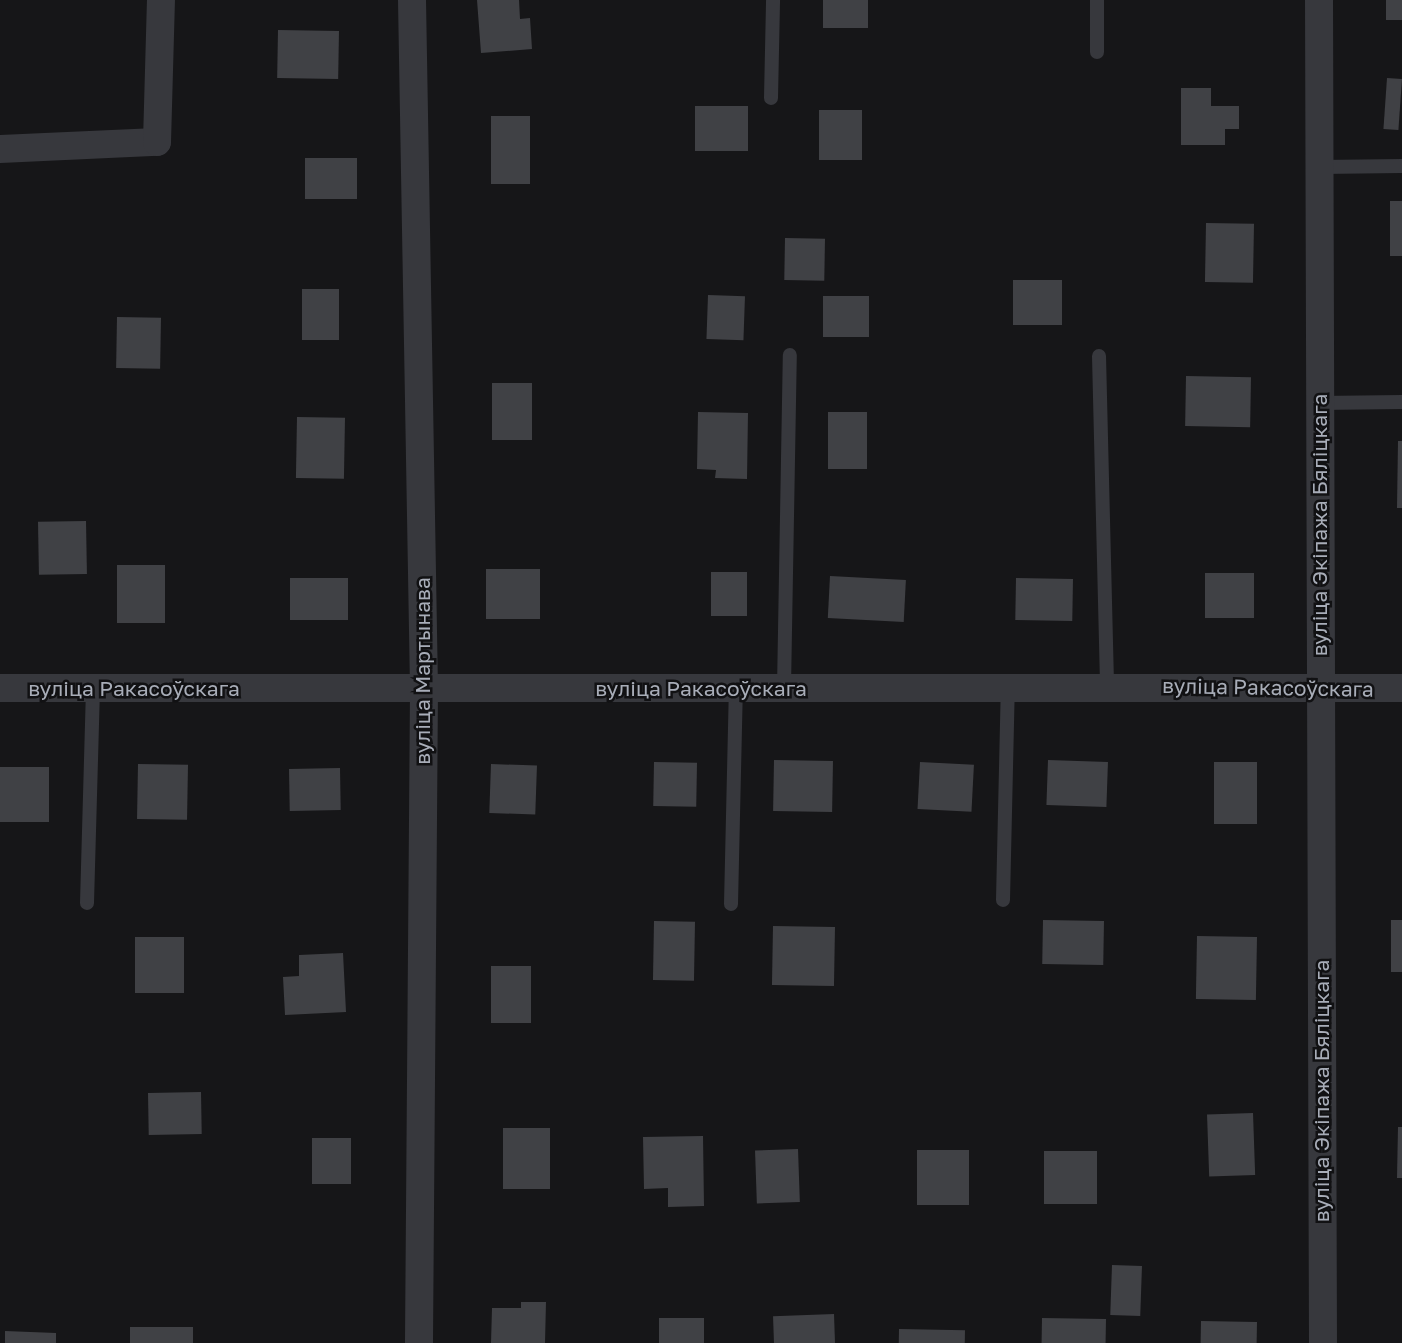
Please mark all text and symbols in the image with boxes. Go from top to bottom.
street label: вуліца Экіпажа Бяліцкага [1306,394,1332,656]
street label: вуліца Мартынава [409,577,435,765]
street label: вуліца Ракасоўскага [1162,673,1374,701]
street label: вуліца Ракасоўскага [28,675,240,701]
street label: вуліца Ракасоўскага [595,675,807,701]
street label: вуліца Экіпажа Бяліцкага [1308,960,1334,1222]

